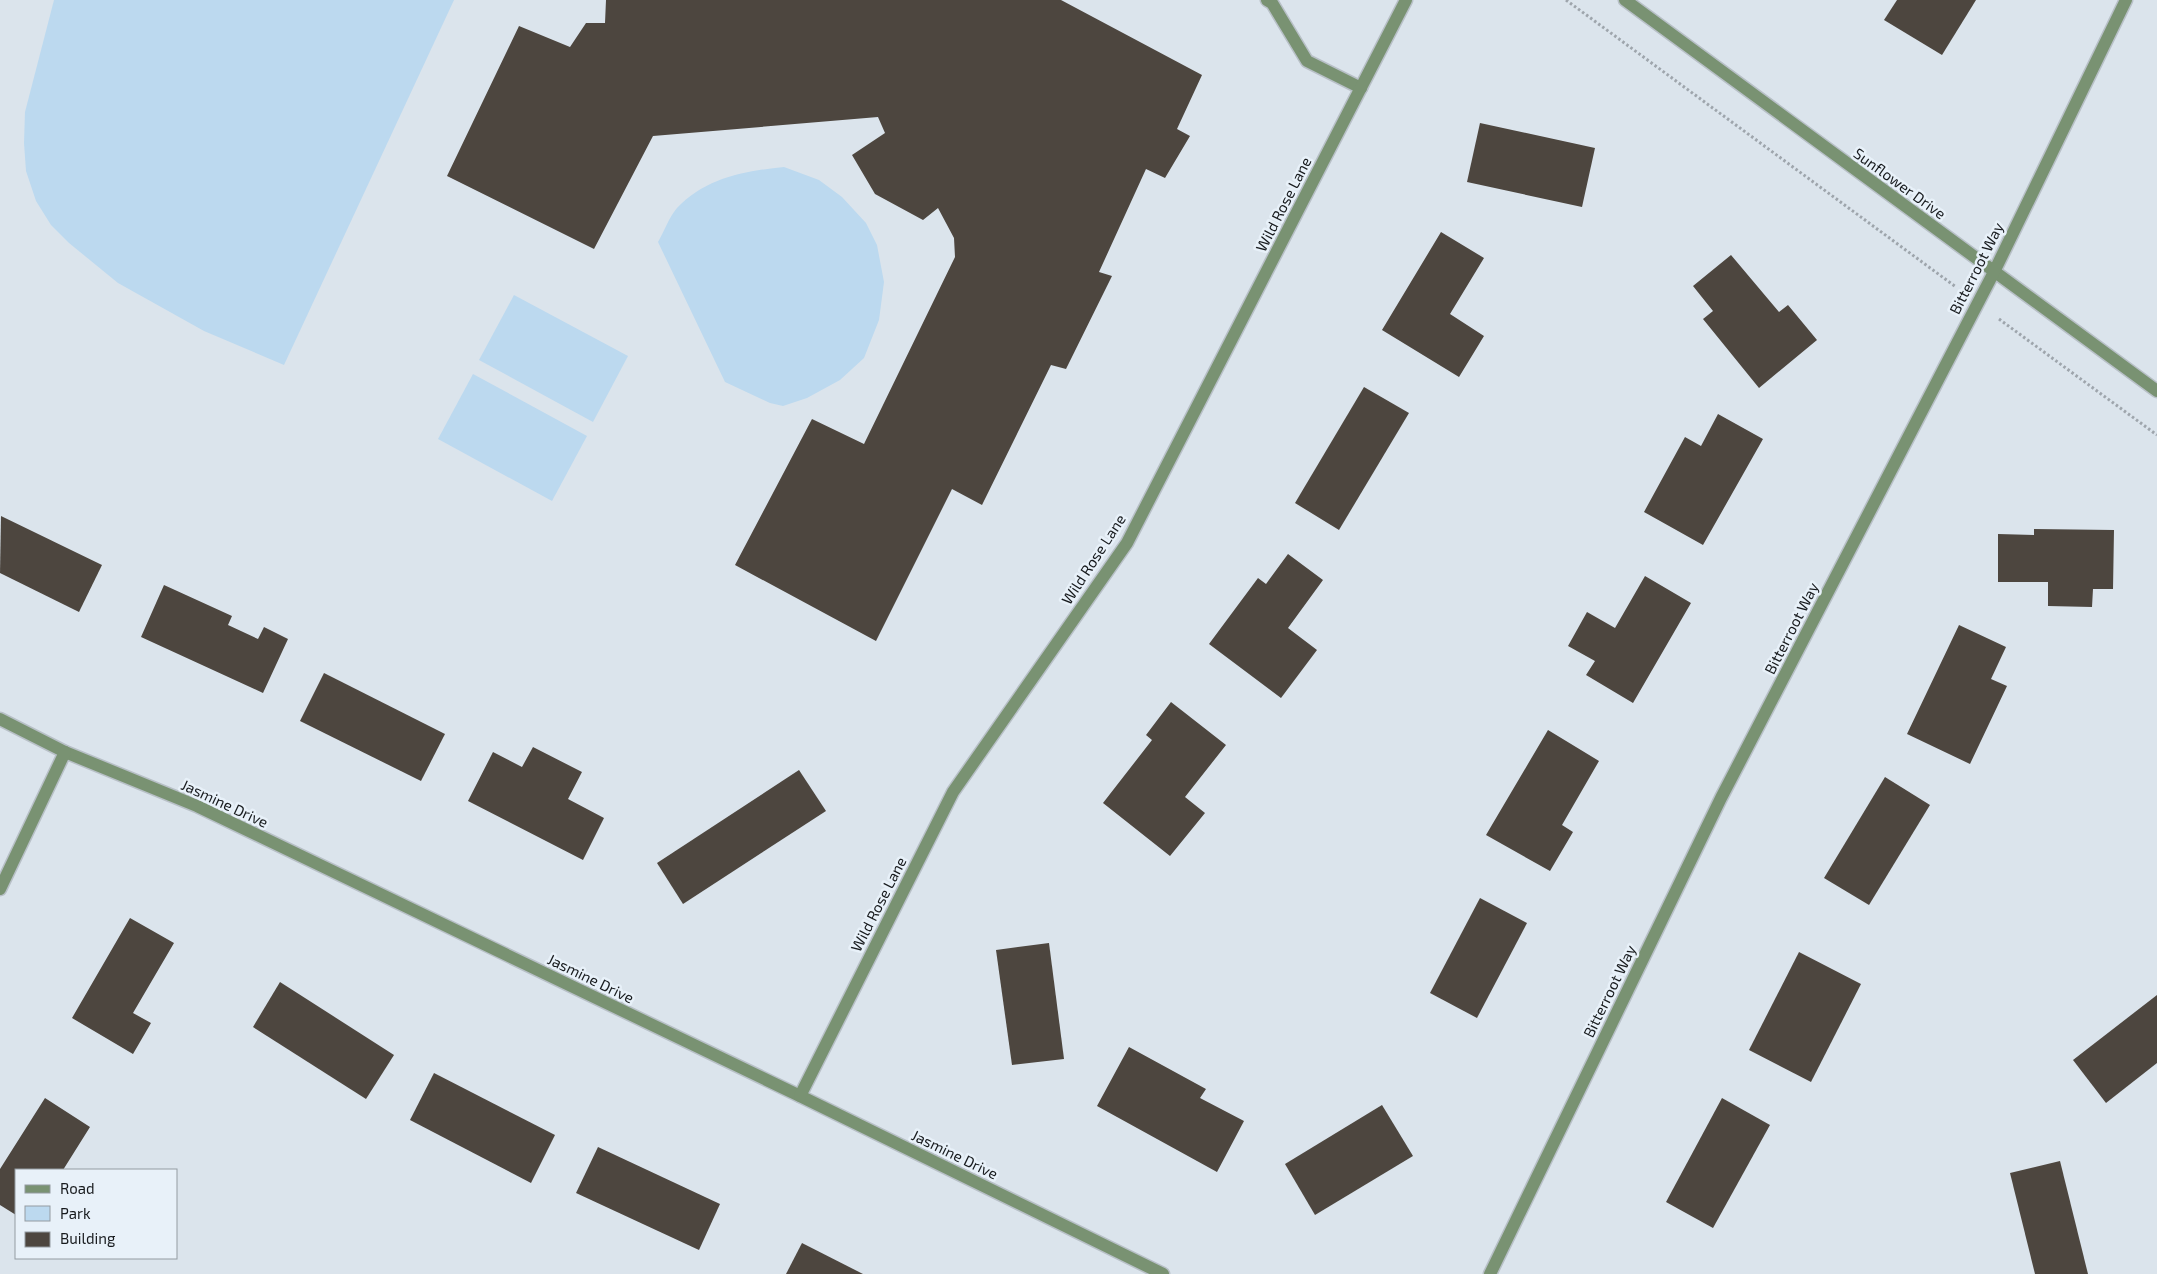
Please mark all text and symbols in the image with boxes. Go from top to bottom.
street label: Sunflower Drive [1851,144,1949,222]
street label: Wild Rose Lane [1251,154,1315,254]
street label: Bitterroot Way [1945,219,2007,317]
street label: Wild Rose Lane [1057,511,1129,607]
street label: Bitterroot Way [1760,579,1822,677]
street label: Jasmine Drive [179,775,271,831]
street label: Wild Rose Lane [846,854,910,954]
street label: Bitterroot Way [1579,942,1639,1040]
street label: Jasmine Drive [545,949,637,1007]
street label: Jasmine Drive [909,1125,1001,1183]
legend [15,1169,178,1259]
text: Road [60,1179,95,1197]
text: Park [60,1204,91,1222]
text: Building [60,1229,116,1247]

